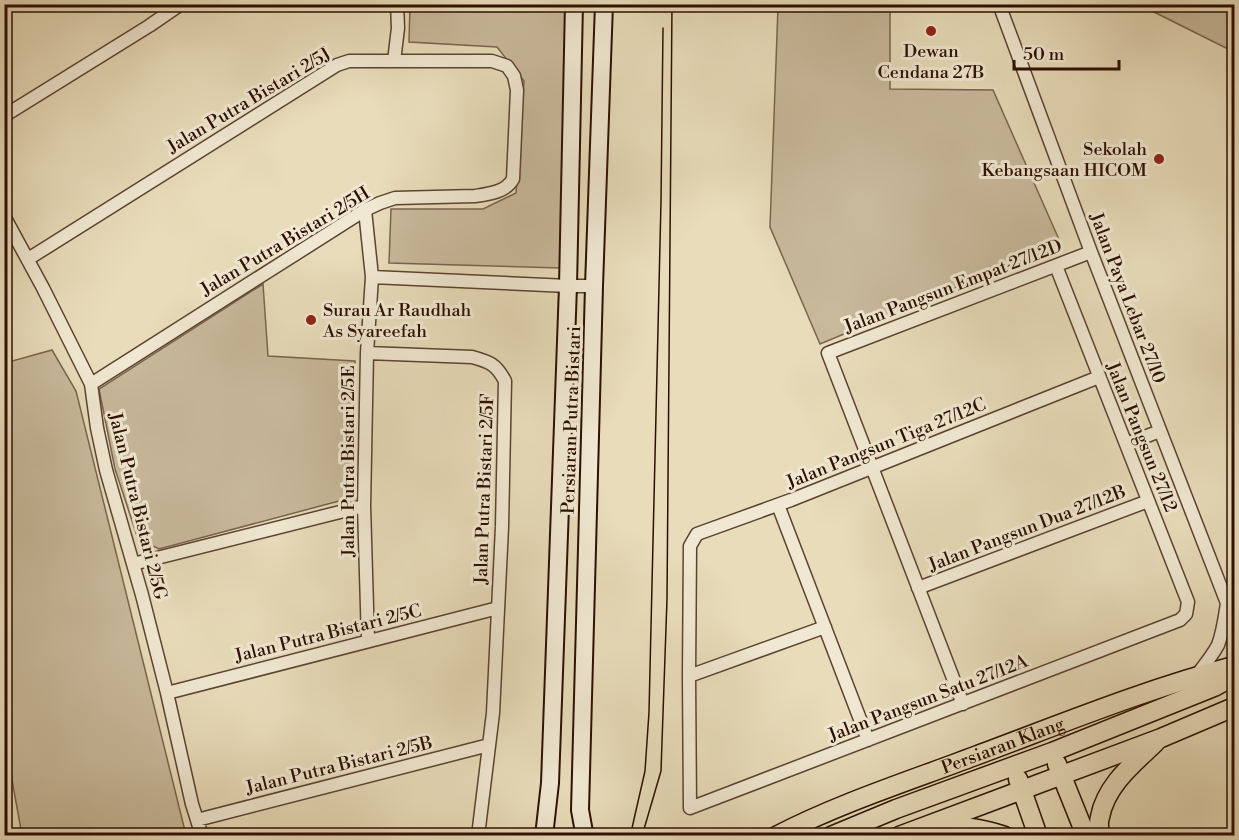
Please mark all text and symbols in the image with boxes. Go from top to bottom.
marker: Dewan Cendana 27B [924,24,938,38]
scale bar [1014,33,1119,71]
place label: Dewan Cendana 27B [878,40,984,84]
street label: Jalan Putra Bistari 2/5J [162,42,335,159]
text: 50 m [1023,43,1065,66]
place label: Sekolah Kebangsaan HICOM [981,138,1147,182]
marker: Sekolah Kebangsaan HICOM [1152,152,1166,166]
street label: Jalan Putra Bistari 2/5H [196,181,375,302]
street label: Jalan Paya Lebar 27/10 [1084,209,1171,387]
street label: Jalan Pangsun Empat 27/12D [840,234,1065,339]
place label: Surau Ar Raudhah As Syareefah [322,299,472,343]
marker: Surau Ar Raudhah As Syareefah [304,313,318,327]
street label: Persiaran Putra Bistari [557,325,586,515]
street label: Jalan Pangsun 27/12 [1101,358,1182,516]
street label: Jalan Putra Bistari 2/5E [337,365,360,558]
street label: Jalan Putra Bistari 2/5F [470,393,499,586]
street label: Jalan Pangsun Tiga 27/12C [782,393,989,494]
street label: Jalan Putra Bistari 2/5G [103,409,172,603]
street label: Jalan Pangsun Dua 27/12B [924,480,1129,577]
street label: Jalan Putra Bistari 2/5C [232,599,424,668]
street label: Jalan Pangsun Satu 27/12A [824,650,1032,748]
street label: Persiaran Klang [938,712,1068,780]
street label: Jalan Putra Bistari 2/5B [242,731,435,800]

